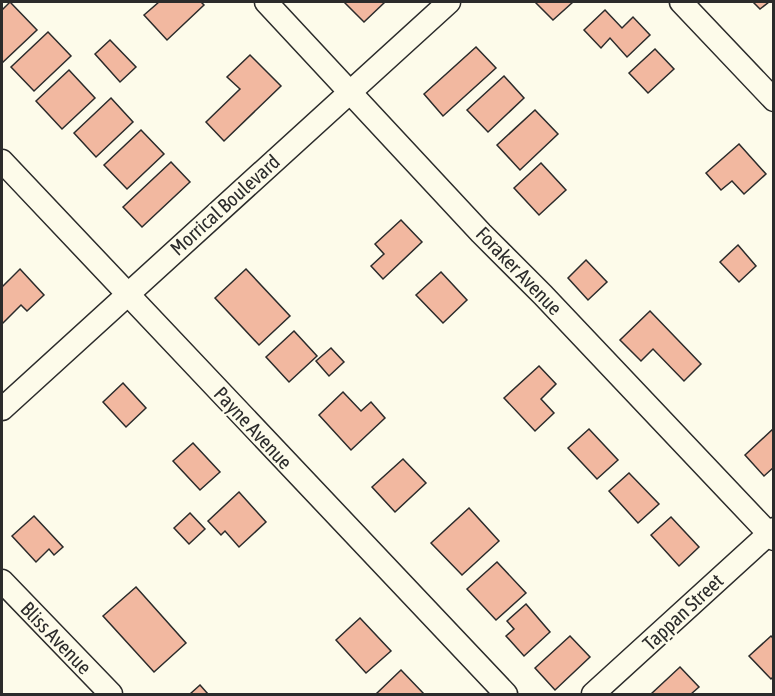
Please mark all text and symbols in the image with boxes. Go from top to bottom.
street label: Morrical Boulevard [165,150,284,260]
street label: Foraker Avenue [472,222,567,319]
street label: Payne Avenue [210,382,297,473]
street label: Tappan Street [638,569,728,655]
street label: Bliss Avenue [16,597,96,679]

